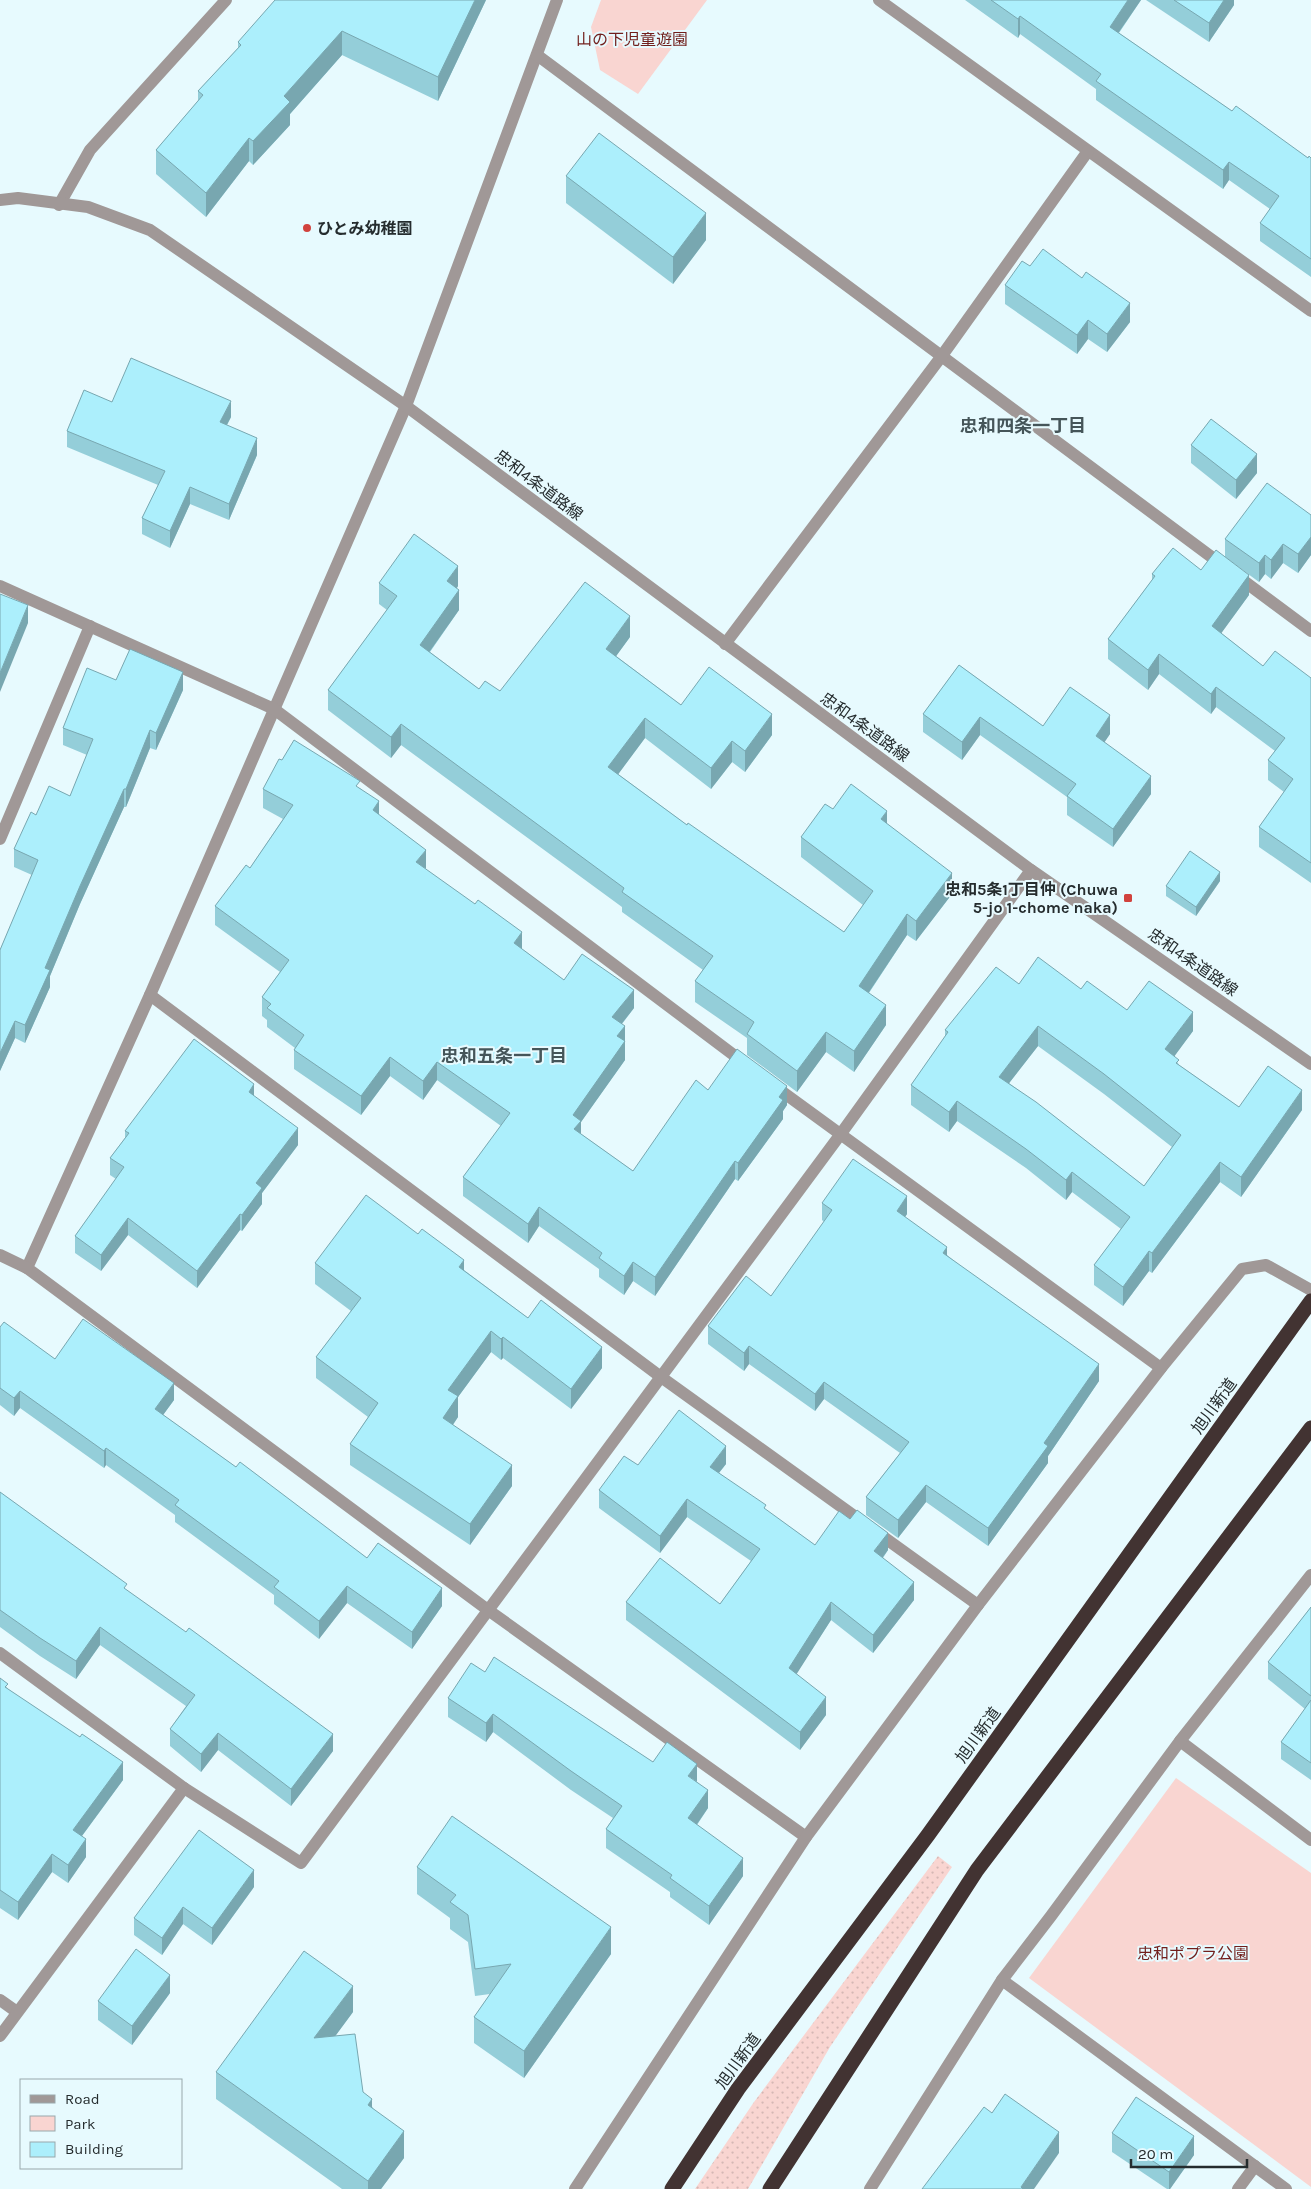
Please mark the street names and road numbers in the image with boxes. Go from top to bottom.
street label: 忠和4条道路線 [491,446,587,524]
street label: 忠和4条道路線 [817,688,913,766]
street label: 忠和4条道路線 [1145,924,1241,1000]
street label: 旭川新道 [1188,1375,1240,1437]
street label: 旭川新道 [952,1704,1004,1766]
street label: 旭川新道 [712,2030,764,2092]

